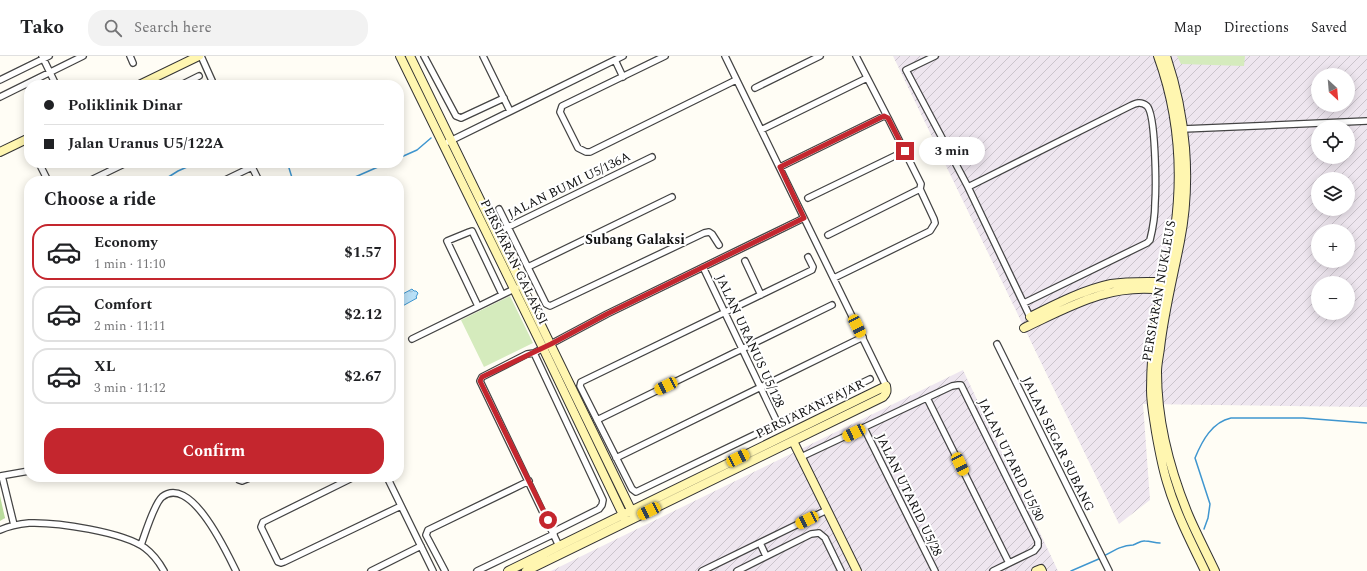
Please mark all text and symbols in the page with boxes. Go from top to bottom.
search box [88,10,368,46]
text: Tako [20,13,64,42]
text: Search here [134,16,212,39]
icon: search [102,17,124,39]
text: Map [1174,17,1202,38]
text: Directions [1224,17,1289,38]
text: Saved [1311,17,1347,38]
north arrow [1311,68,1355,112]
map controls [1311,68,1355,320]
text: Poliklinik Dinar [68,94,182,117]
button: locate [1311,120,1355,164]
text: Jalan Uranus U5/122A [68,132,224,155]
callout: 3 min [919,137,985,165]
text: 3 min [935,141,969,161]
route end [896,142,914,160]
street label: JALAN BUMI U5/136A [504,146,634,224]
button: layers [1311,172,1355,216]
text: Choose a ride [44,186,156,213]
street label: PERSIARAN GALAKSI [475,196,553,328]
street label: PERSIARAN NUKLEUS [1137,219,1181,363]
button: + [1311,224,1355,268]
district label: Subang Galaksi [585,229,685,250]
text: Economy [94,231,158,254]
icon: car [46,234,82,270]
text: $1.57 [344,241,382,264]
text: 1 min · 11:10 [94,254,166,274]
street label: JALAN URANUS U5/128 [710,271,790,411]
button: − [1311,276,1355,320]
text: Comfort [94,293,152,316]
icon: car [46,296,82,332]
text: $2.12 [344,303,382,326]
car [846,313,868,339]
text: 2 min · 11:11 [94,316,166,336]
text: XL [94,355,115,378]
icon: car [46,358,82,394]
text: $2.67 [344,365,382,388]
street label: JALAN SEGAR SUBANG [1017,373,1099,515]
street label: PERSIARAN FAJAR [752,374,868,444]
car [653,375,679,397]
text: 3 min · 11:12 [94,378,166,398]
street label: JALAN UTARID U5/30 [973,395,1050,525]
car [841,422,867,444]
button: Confirm [44,428,384,474]
street label: JALAN UTARID U5/28 [871,430,947,560]
car [725,447,751,469]
car [949,451,971,477]
car [636,500,662,522]
car [794,509,820,531]
route start [539,511,557,529]

